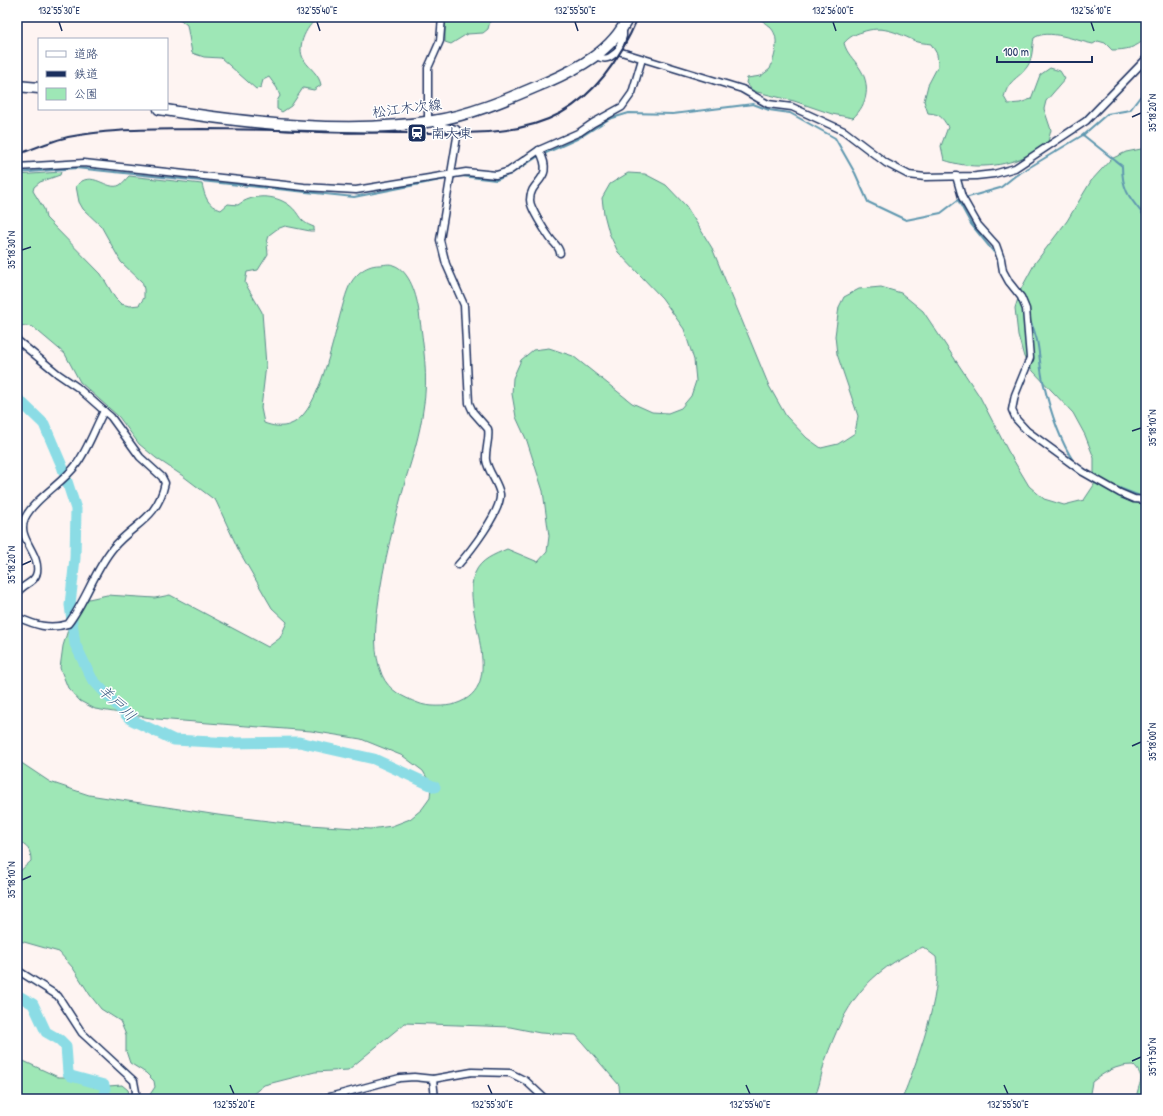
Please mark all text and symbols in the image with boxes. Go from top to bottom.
text: 132°55'30"E [38,4,80,17]
text: 132°55'40"E [297,4,338,17]
text: 132°55'50"E [554,4,596,17]
text: 132°56'00"E [812,4,854,17]
text: 132°56'10"E [1071,4,1112,17]
legend [38,38,168,110]
scale bar [997,38,1092,64]
text: 100 m [1003,43,1029,60]
text: 道路 [74,45,98,62]
text: 鉄道 [74,65,98,82]
text: 公園 [74,85,98,102]
street label: 松江木次線 [371,94,443,121]
text: 35°18'20"N [1146,94,1159,132]
station icon: 南大東 [406,122,428,144]
place label: 南大東 [431,123,473,142]
text: 35°18'30"N [5,231,18,269]
text: 35°18'10"N [1146,409,1159,447]
text: 35°18'20"N [5,546,18,584]
water label: 羊戸川 [94,680,141,726]
text: 35°18'00"N [1146,723,1159,761]
text: 35°18'10"N [5,861,18,899]
text: 35°17'50"N [1146,1038,1159,1076]
text: 132°55'20"E [213,1098,255,1111]
text: 132°55'30"E [471,1098,513,1111]
text: 132°55'40"E [730,1098,771,1111]
text: 132°55'50"E [987,1098,1029,1111]

